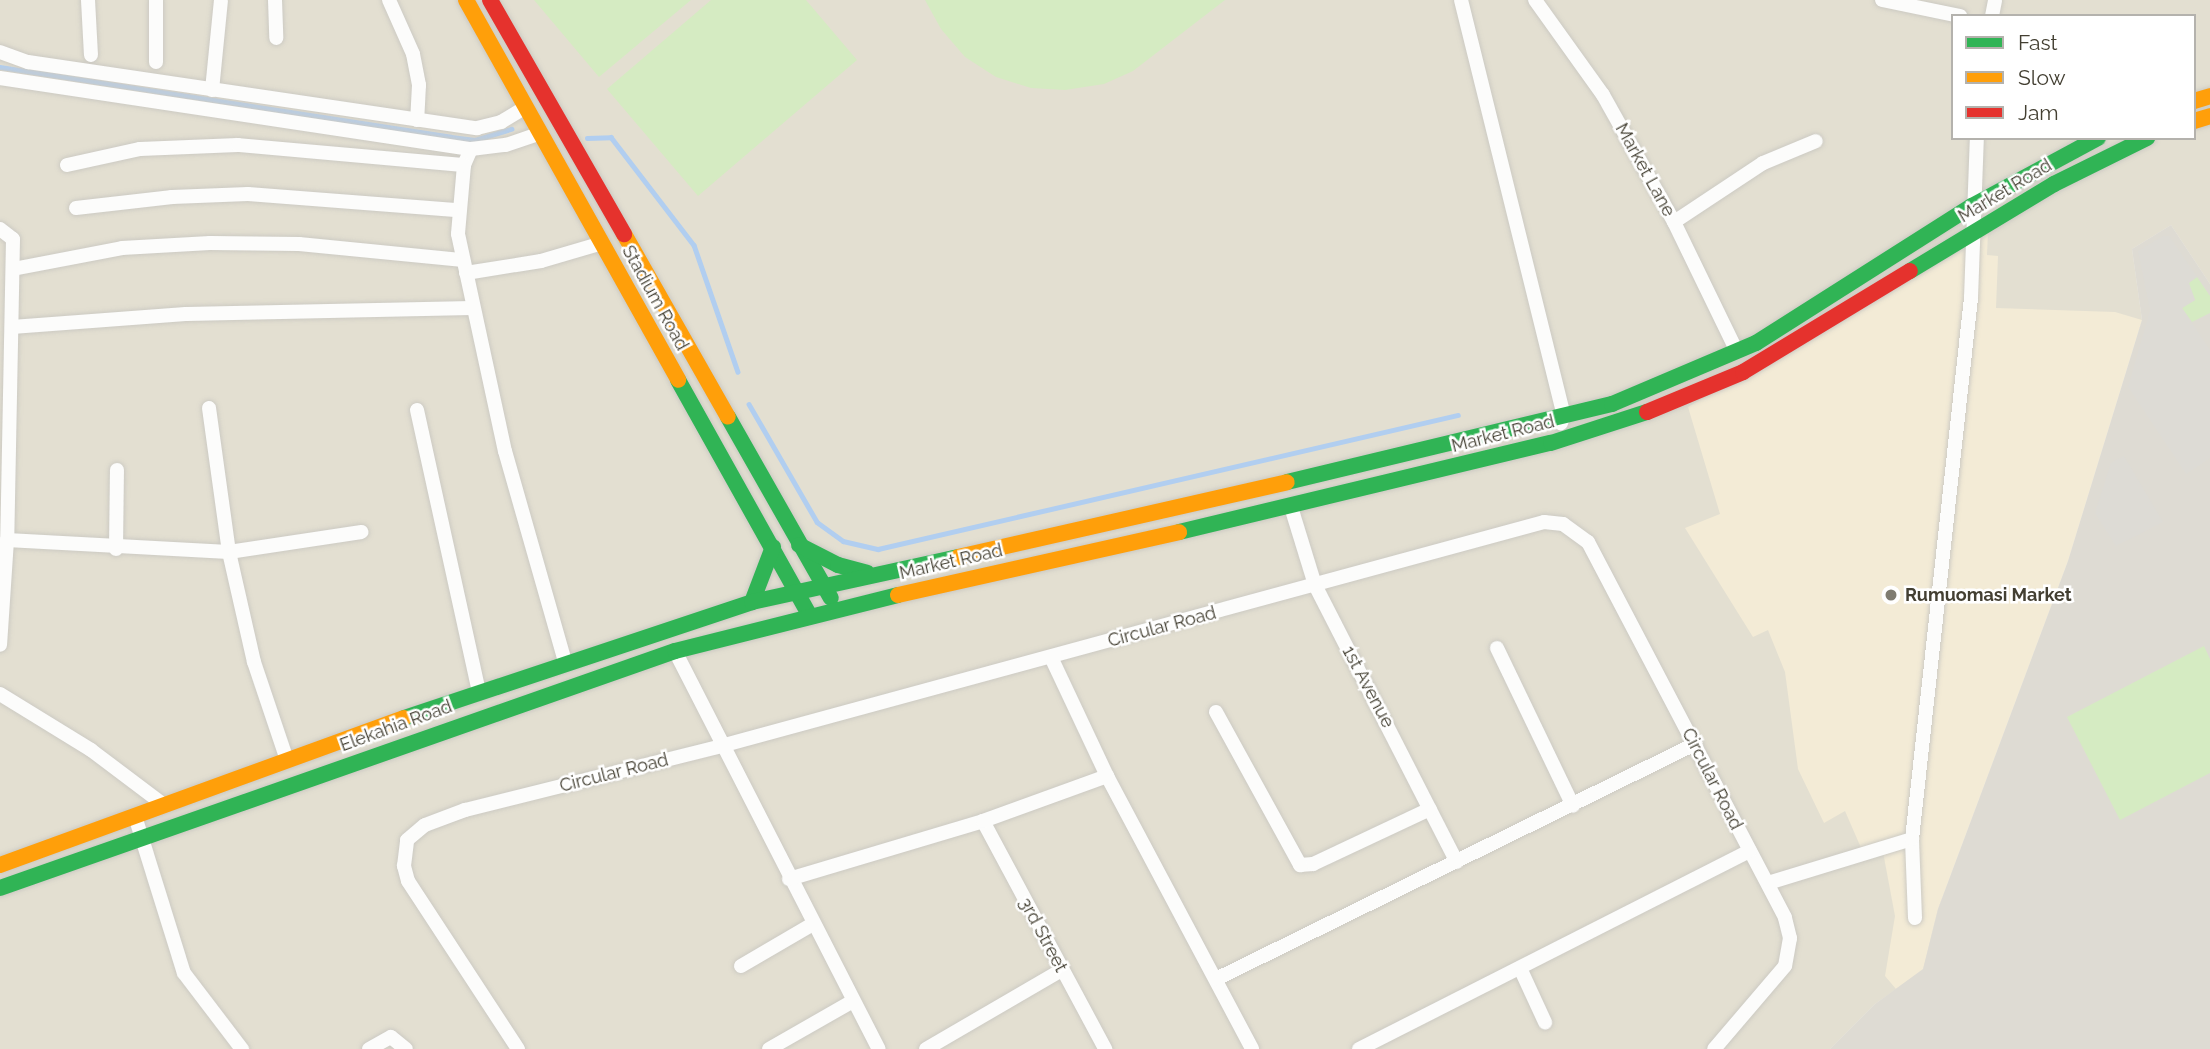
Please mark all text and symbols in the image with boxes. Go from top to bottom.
legend [1951,14,2196,140]
text: Fast [2018,30,2058,55]
text: Slow [2018,65,2066,90]
text: Jam [2018,100,2059,125]
street label: Market Lane [1611,120,1679,220]
street label: Market Road [1954,155,2056,227]
street label: Stadium Road [617,242,693,354]
street label: Market Road [1449,411,1557,457]
street label: Market Road [897,540,1005,584]
place label: Rumuomasi Market [1905,584,2072,606]
marker: Rumuomasi Market [1883,587,1899,603]
street label: Circular Road [1105,602,1219,652]
street label: 1st Avenue [1337,642,1399,732]
street label: Elekahia Road [337,696,455,756]
street label: Circular Road [1677,724,1747,834]
street label: Circular Road [557,749,671,797]
street label: 3rd Street [1014,894,1072,976]

